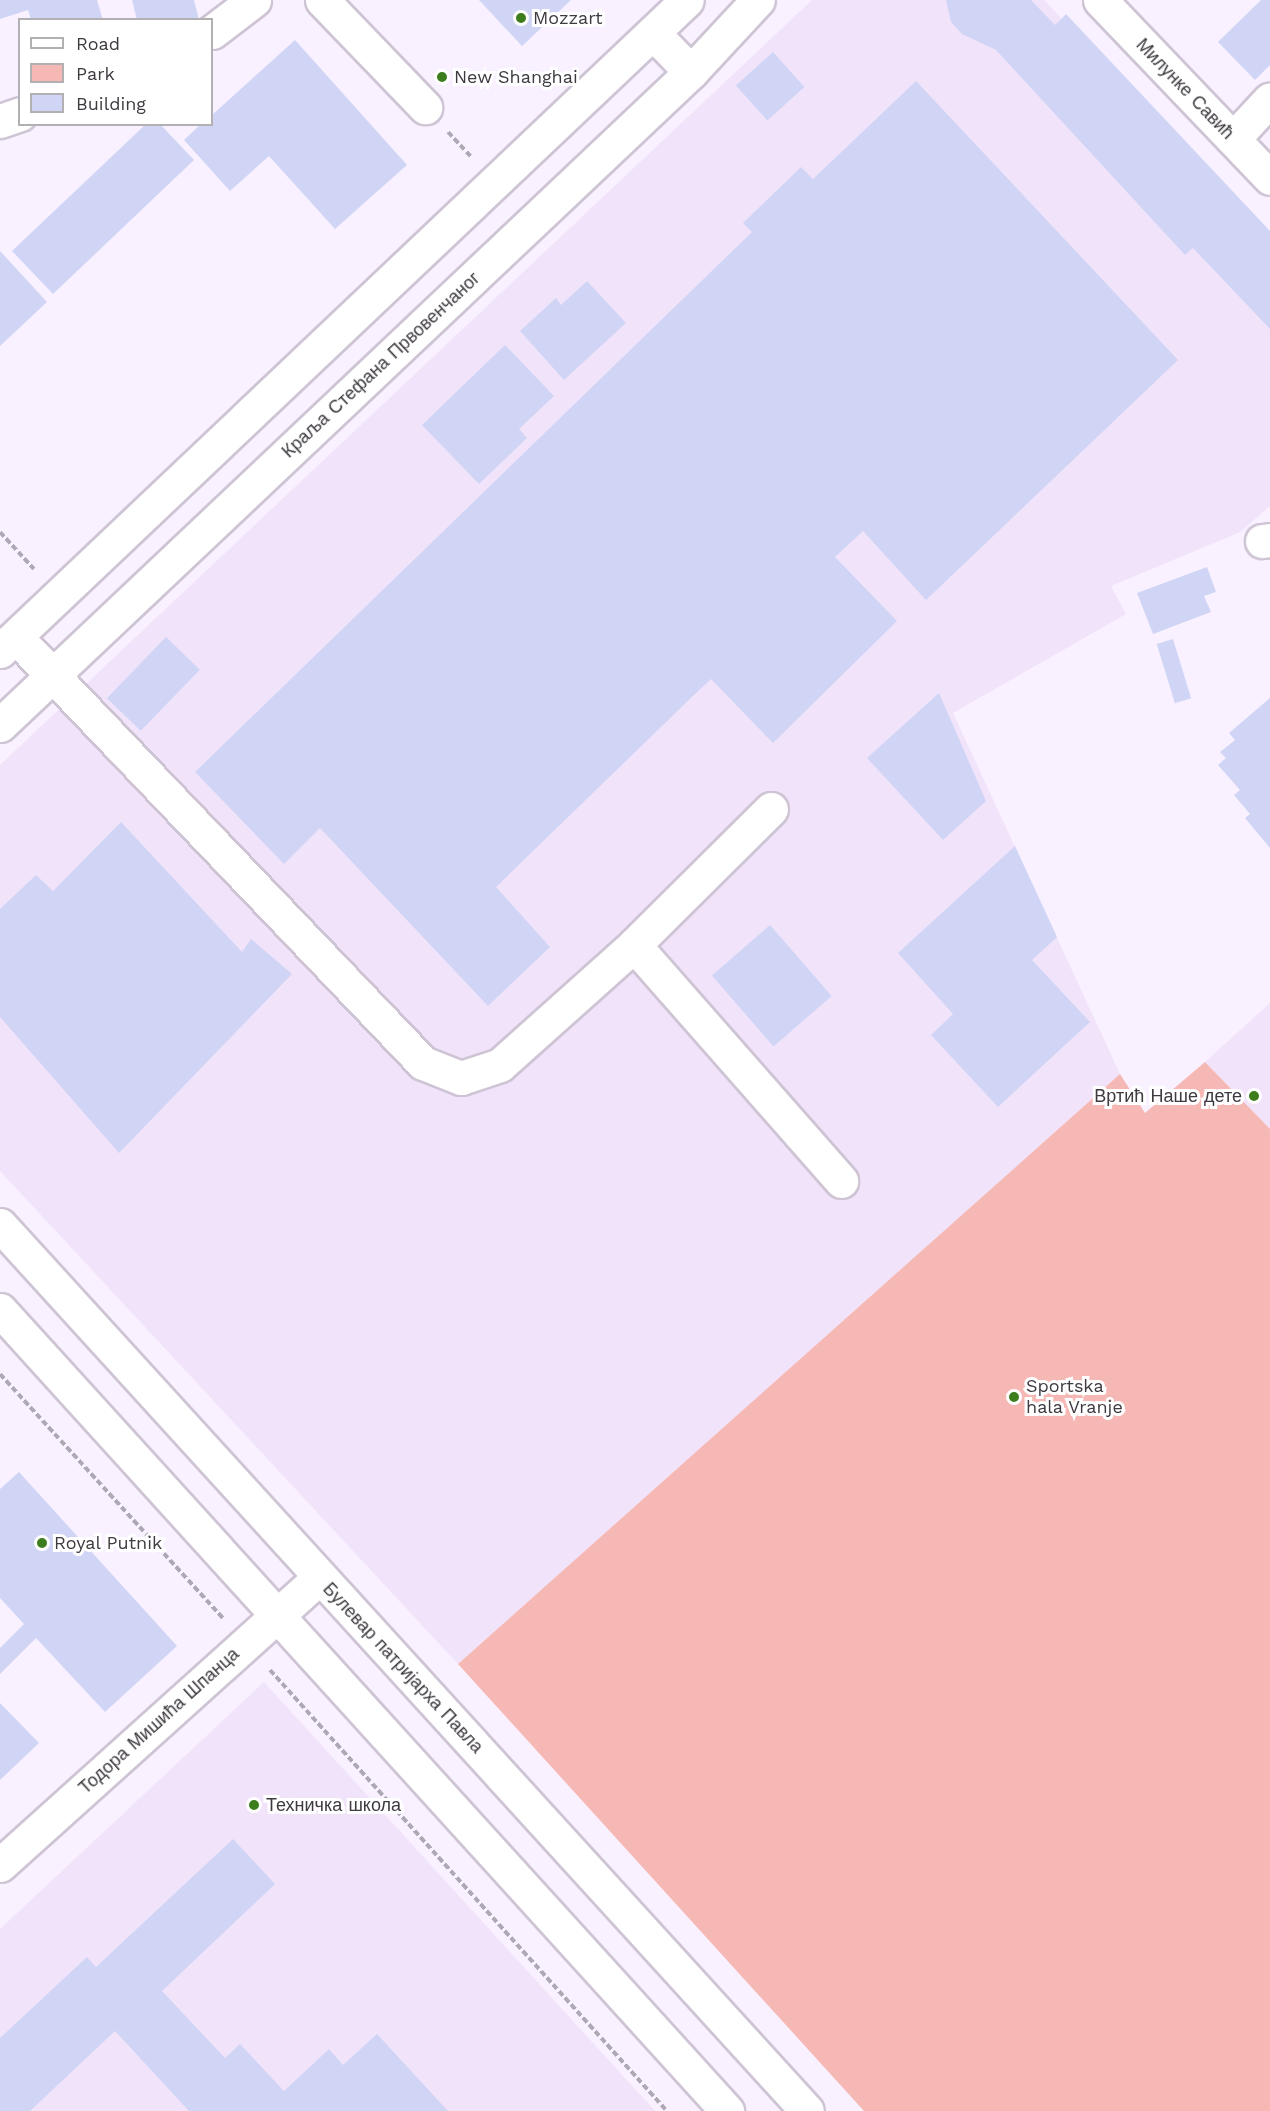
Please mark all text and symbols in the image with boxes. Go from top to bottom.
place label: Mozzart [533,7,603,29]
marker: Mozzart [514,11,528,25]
legend [18,18,213,126]
text: Road [76,33,120,54]
street label: Милунке Савић [1132,34,1238,144]
text: Park [76,63,115,84]
place label: New Shanghai [454,66,578,88]
marker: New Shanghai [435,70,449,84]
text: Building [76,93,146,114]
street label: Краља Стефана Првовенчаног [278,268,484,462]
place label: Вртић Наше дете [1094,1085,1242,1107]
marker: Вртић Наше дете [1247,1089,1261,1103]
place label: Sportska hala Vranje [1026,1376,1124,1418]
marker: Sportska hala Vranje [1007,1390,1021,1404]
place label: Royal Putnik [54,1532,163,1554]
marker: Royal Putnik [35,1536,49,1550]
street label: Булевар патријарха Павла [318,1578,488,1758]
street label: Тодора Мишића Шпанца [74,1643,244,1799]
place label: Техничка школа [266,1794,401,1816]
marker: Техничка школа [247,1798,261,1812]

